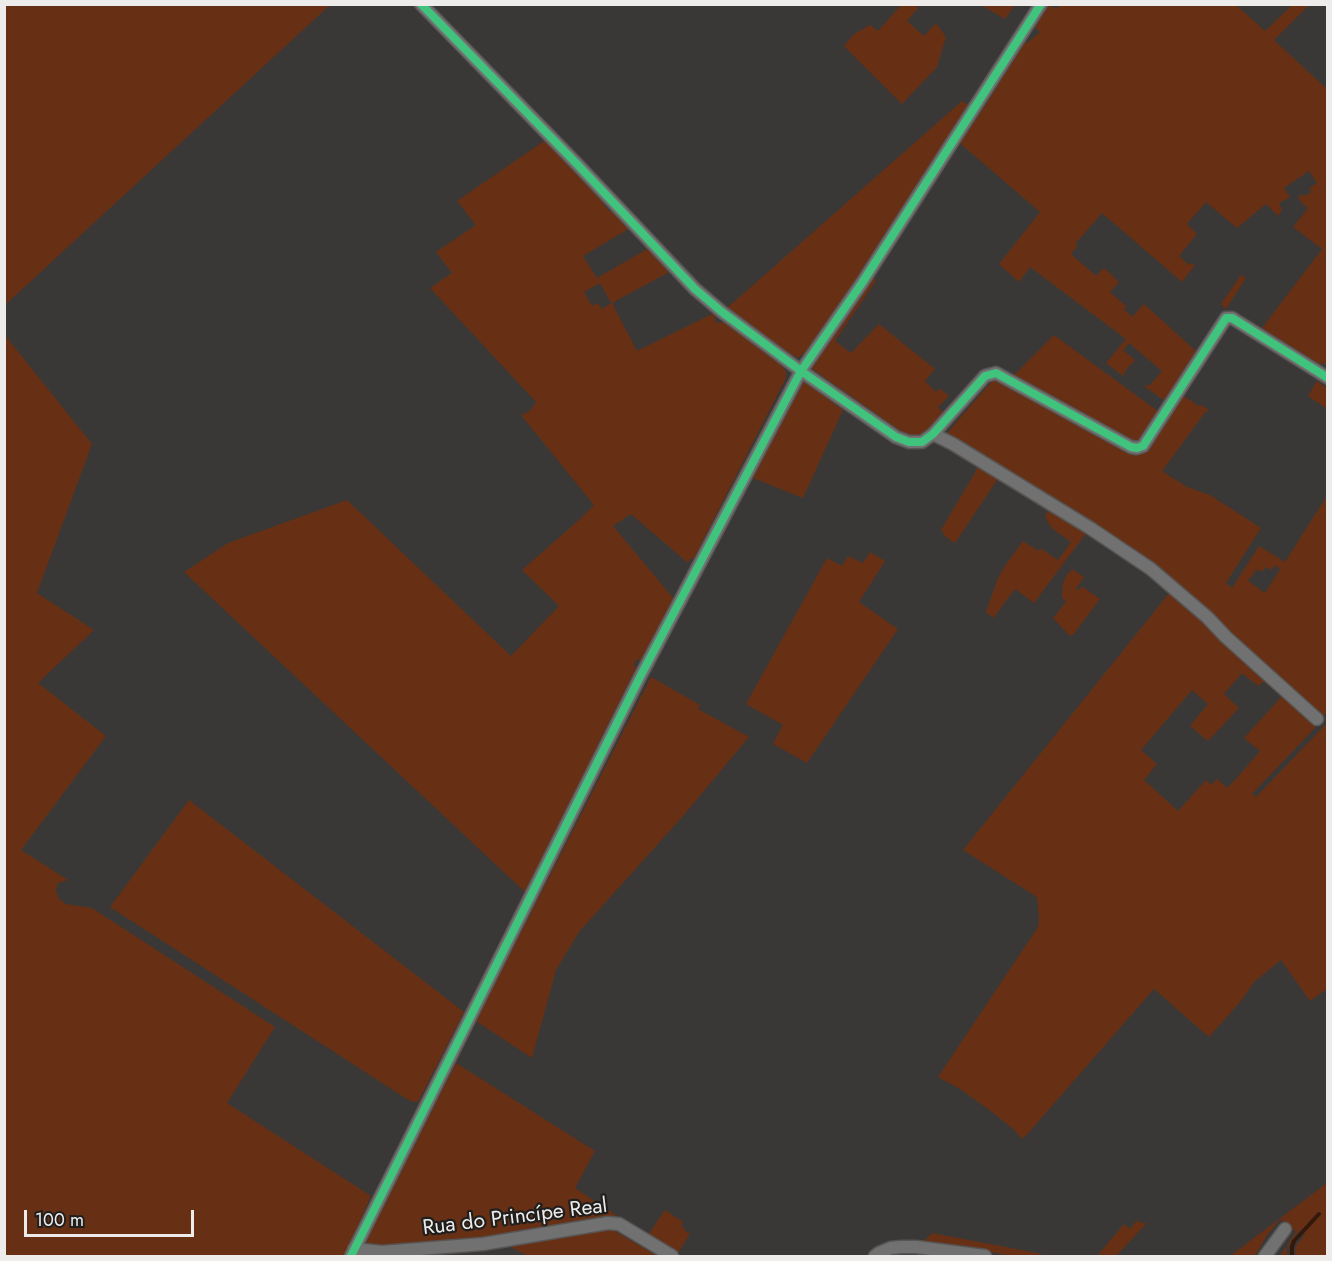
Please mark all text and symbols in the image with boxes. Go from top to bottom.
street label: Rua do Princípe Real [421,1194,609,1242]
scale bar [27,1198,196,1236]
text: 100 m [35,1207,84,1233]

